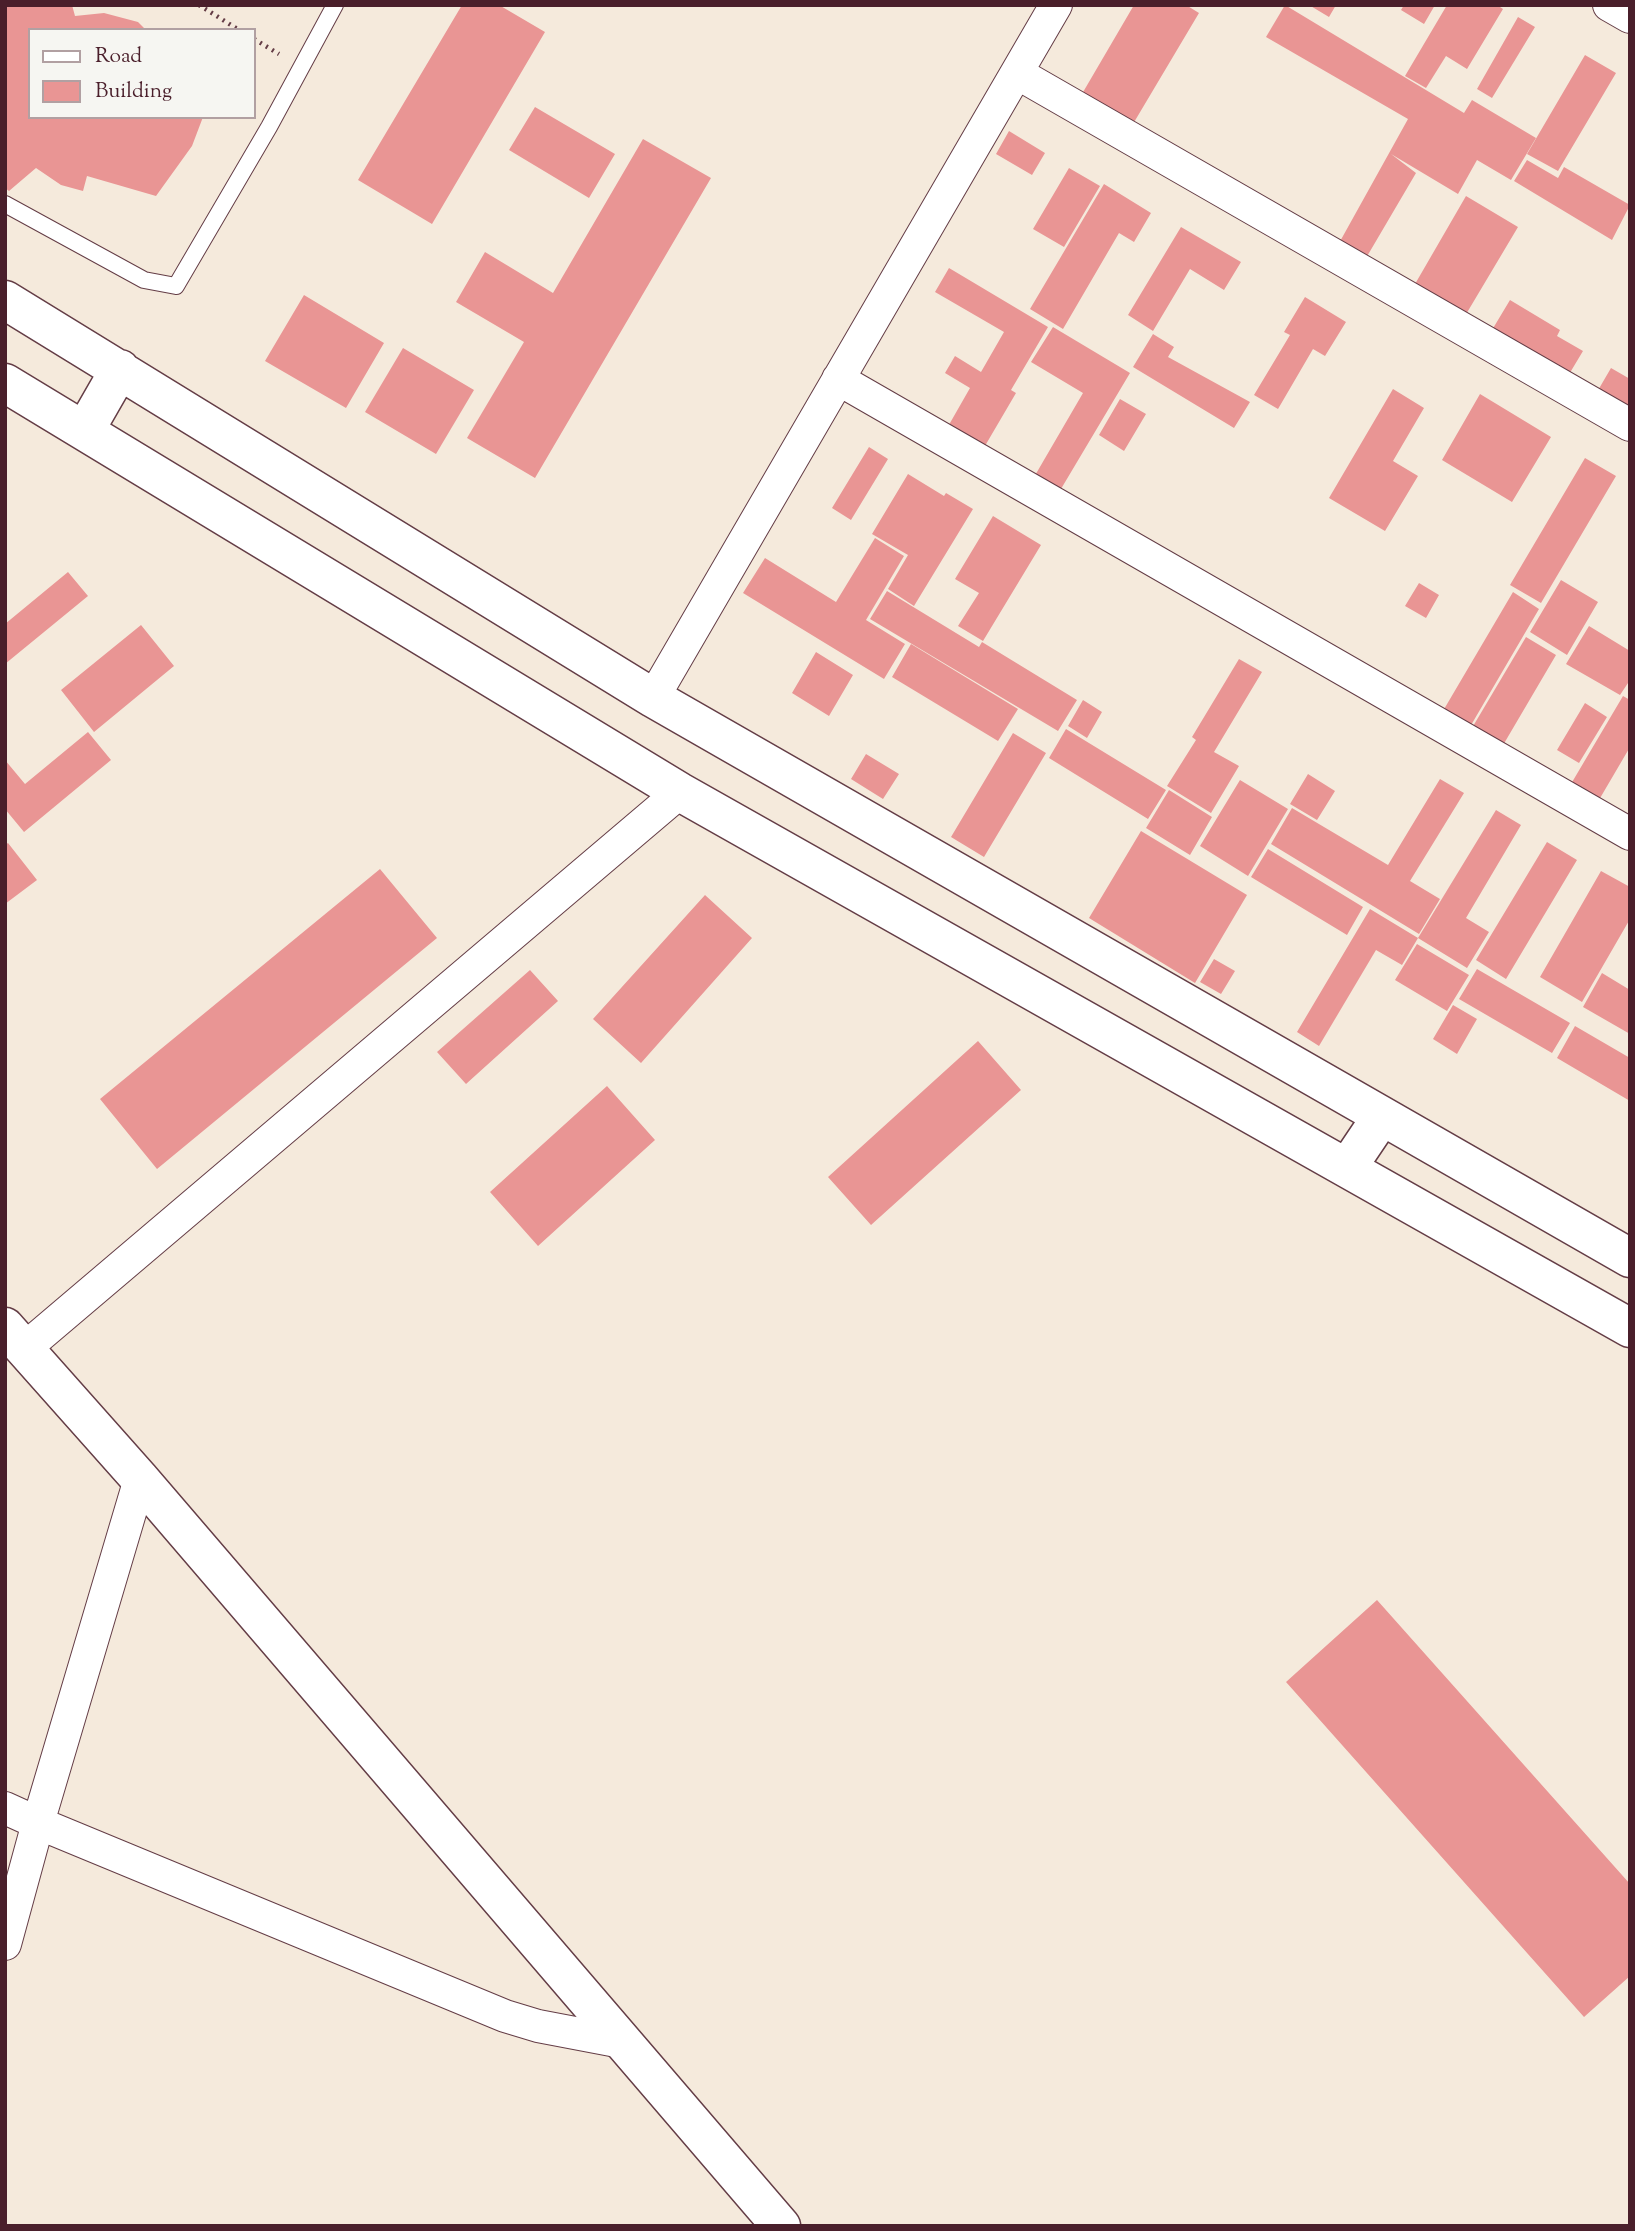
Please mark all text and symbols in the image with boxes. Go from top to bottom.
legend [28,28,256,119]
text: Road [95,42,142,72]
text: Building [95,77,172,107]

